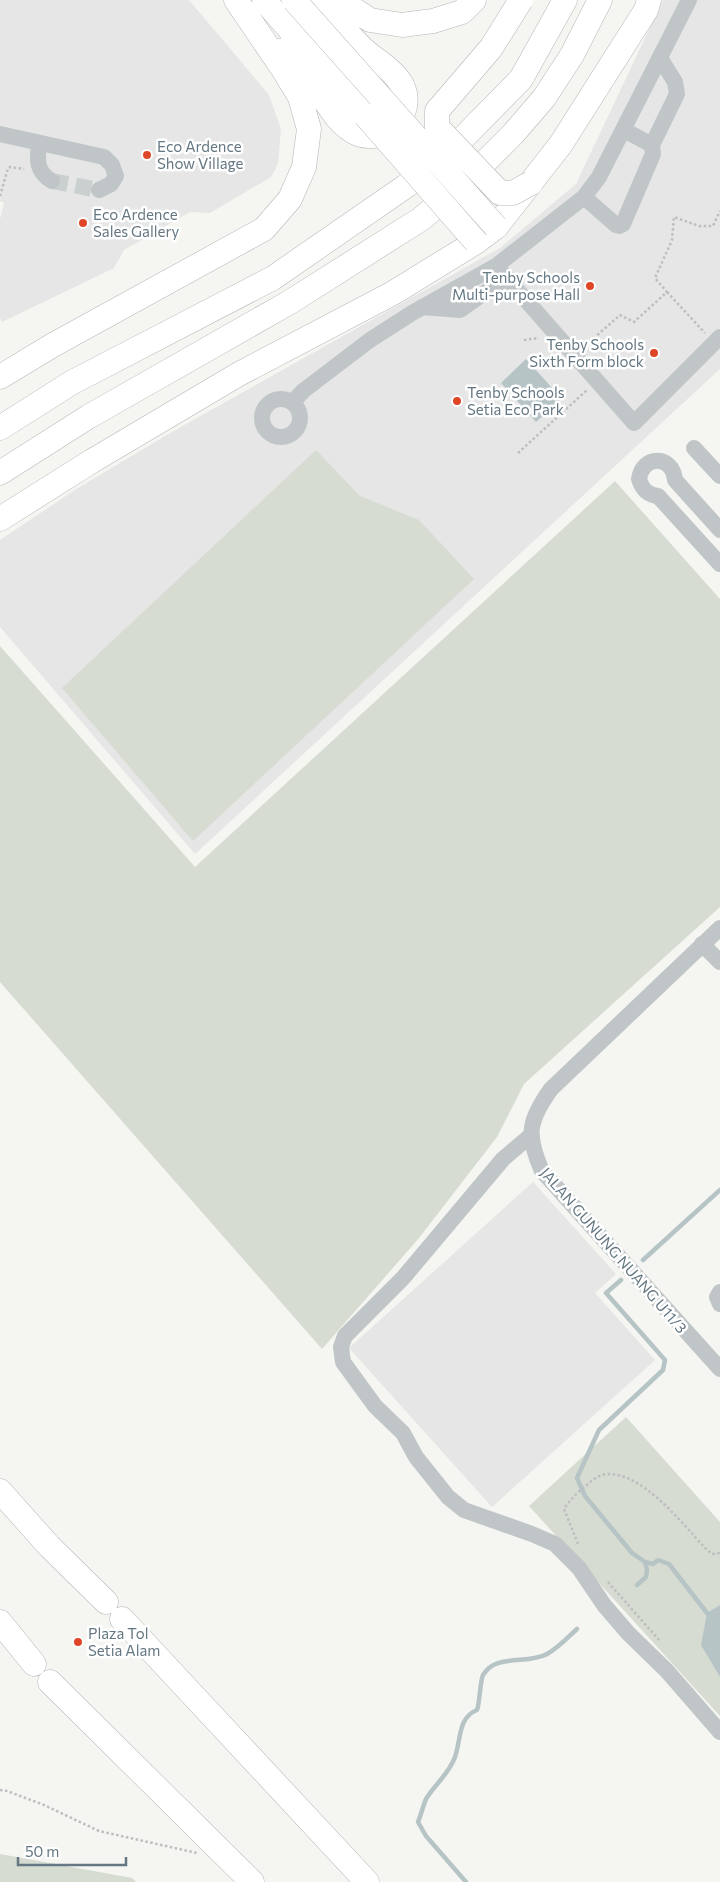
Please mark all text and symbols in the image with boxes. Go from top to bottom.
place label: Eco Ardence Show Village [157,137,244,172]
marker: Eco Ardence Show Village [141,149,153,161]
place label: Eco Ardence Sales Gallery [93,205,179,240]
marker: Eco Ardence Sales Gallery [77,217,89,229]
place label: Tenby Schools Multi-purpose Hall [452,268,580,303]
marker: Tenby Schools Multi-purpose Hall [584,280,596,292]
place label: Tenby Schools Sixth Form block [529,335,644,370]
marker: Tenby Schools Sixth Form block [648,347,660,359]
place label: Tenby Schools Setia Eco Park [467,383,565,418]
marker: Tenby Schools Setia Eco Park [451,395,463,407]
street label: JALAN GUNUNG NUANG U11/3 [537,1163,691,1337]
place label: Plaza Tol Setia Alam [88,1624,160,1659]
marker: Plaza Tol Setia Alam [72,1636,84,1648]
scale bar [18,1834,125,1866]
text: 50 m [25,1842,59,1860]

